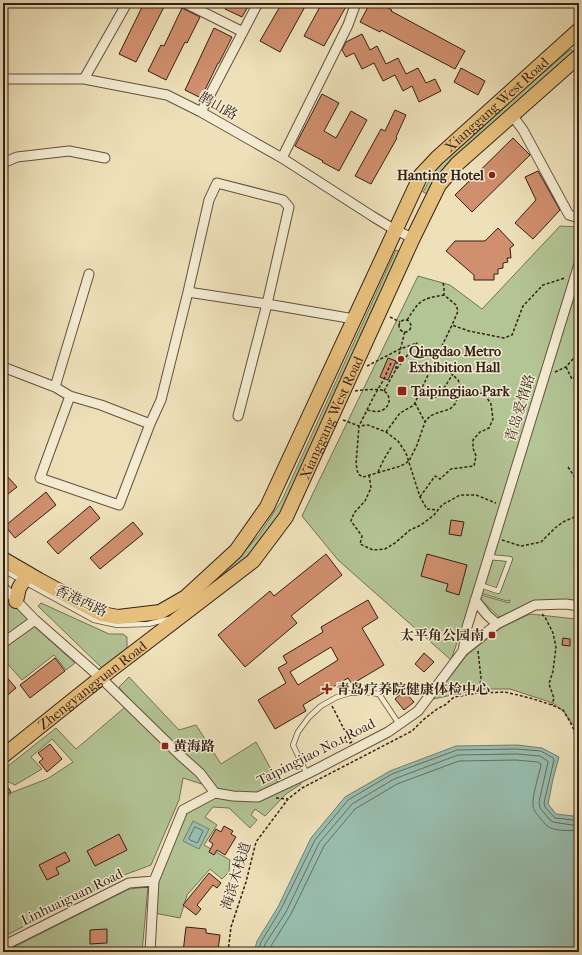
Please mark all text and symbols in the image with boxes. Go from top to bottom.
street label: Xianggang West Road [441,53,552,156]
street label: 鹊山路 [196,88,240,124]
place label: Hanting Hotel [397,167,484,184]
marker: Hanting Hotel [487,170,497,180]
place label: Qingdao Metro Exhibition Hall [409,343,501,376]
street label: Xianggang West Road [296,353,367,482]
marker: Qingdao Metro Exhibition Hall [396,354,406,364]
street label: 青岛爱情路 [502,372,538,444]
place label: Taipingjiao Park [410,383,510,400]
marker: Taipingjiao Park [396,385,408,397]
street label: 香港西路 [52,581,110,621]
place label: 太平角公园南 [400,627,484,644]
marker: 太平角公园南 [487,630,497,640]
street label: Zhengyangguan Road [34,637,150,733]
place label: 青岛疗养院健康体检中心 [336,681,490,698]
marker: 青岛疗养院健康体检中心 [321,683,333,695]
street label: Taipingjiao No.1 Road [254,715,378,789]
place label: 黄海路 [173,738,215,755]
marker: 黄海路 [160,741,170,751]
street label: 海滨木栈道 [218,840,254,912]
street label: Linhuaiguan Road [18,865,126,929]

